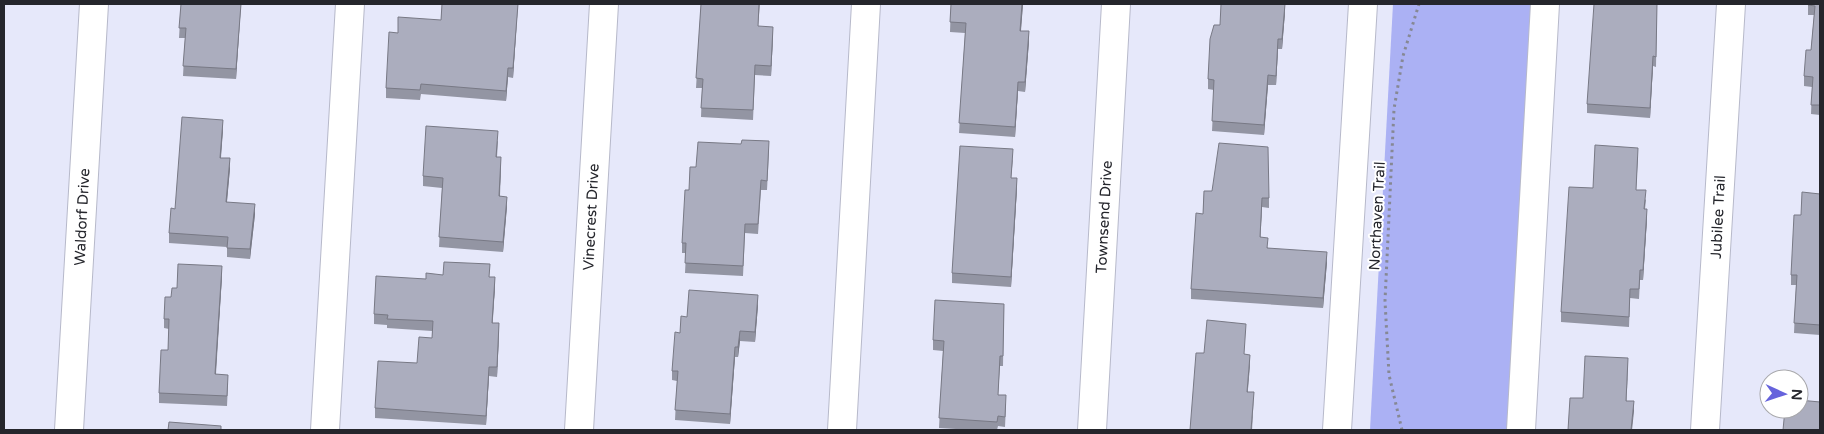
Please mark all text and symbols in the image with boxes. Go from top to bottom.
street label: Townsend Drive [1092,160,1116,274]
street label: Northaven Trail [1365,161,1389,271]
street label: Vinecrest Drive [579,163,603,271]
street label: Waldorf Drive [70,168,94,266]
street label: Jubilee Trail [1707,175,1729,259]
north arrow [1759,369,1809,419]
text: N [1788,389,1805,401]

